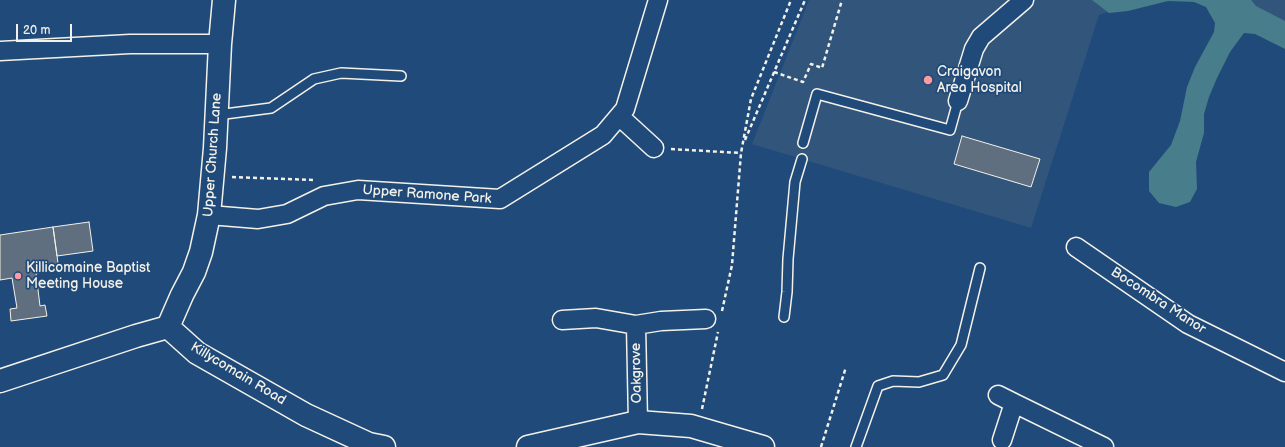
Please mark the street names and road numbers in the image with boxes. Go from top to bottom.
street label: Upper Church Lane [200,92,226,218]
street label: Upper Ramone Park [362,182,492,208]
street label: Bocombra Manor [1107,264,1209,338]
street label: Killycomain Road [187,339,289,409]
street label: Oakgrove [628,343,646,403]

